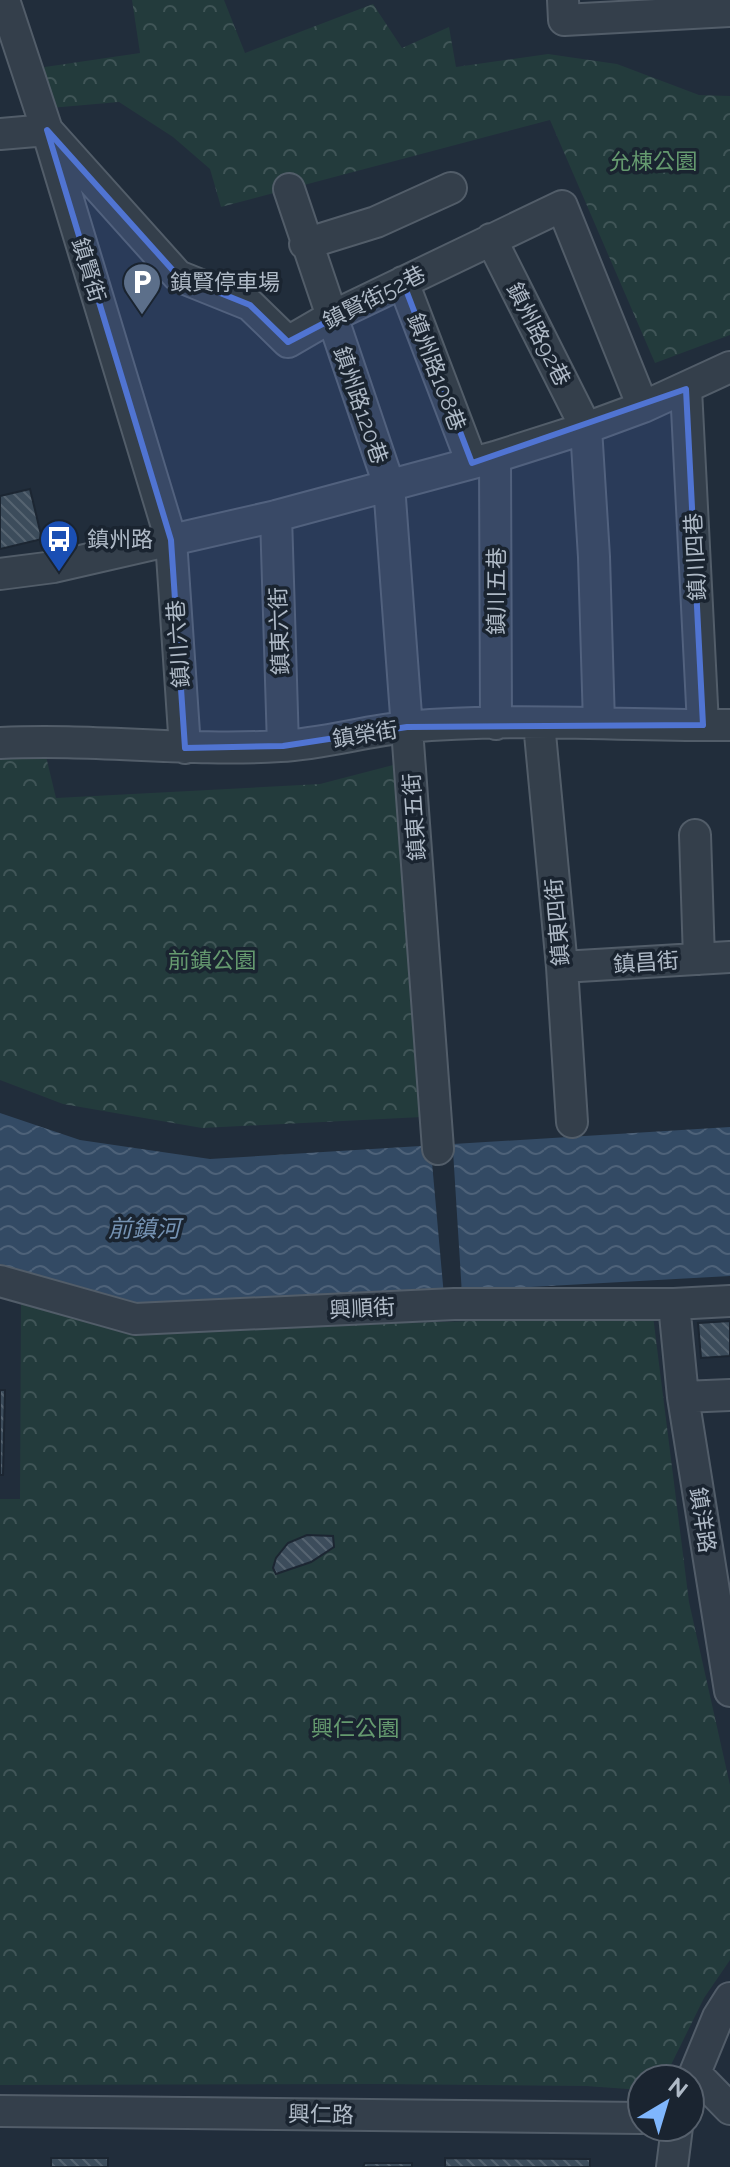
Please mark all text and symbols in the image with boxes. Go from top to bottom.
park label: 允棟公園 [609,148,697,174]
street label: 鎮賢街 [67,235,111,305]
street label: 鎮賢街52巷 [318,260,430,334]
parking icon: 鎮賢停車場 [121,261,163,316]
place label: 鎮賢停車場 [170,269,280,295]
street label: 鎮州路92巷 [502,278,576,390]
street label: 鎮州路108巷 [403,309,471,435]
street label: 鎮州路120巷 [329,343,393,467]
street label: 鎮川四巷 [680,512,710,602]
bus stop icon: 鎮州路 [38,518,80,573]
place label: 鎮州路 [87,526,153,552]
street label: 鎮川五巷 [483,547,509,635]
street label: 鎮東六街 [264,587,294,675]
street label: 鎮川六巷 [162,599,194,689]
street label: 鎮榮街 [330,716,400,752]
street label: 鎮東五街 [398,772,430,862]
street label: 鎮東四街 [540,877,574,967]
park label: 前鎮公園 [168,947,256,973]
street label: 鎮昌街 [612,947,680,977]
water label: 前鎮河 [108,1214,184,1243]
street label: 興順街 [328,1293,396,1323]
street label: 鎮洋路 [685,1485,721,1555]
park label: 興仁公園 [311,1715,399,1741]
north arrow [626,2063,706,2143]
text: N [664,2072,693,2103]
street label: 興仁路 [288,2100,354,2128]

